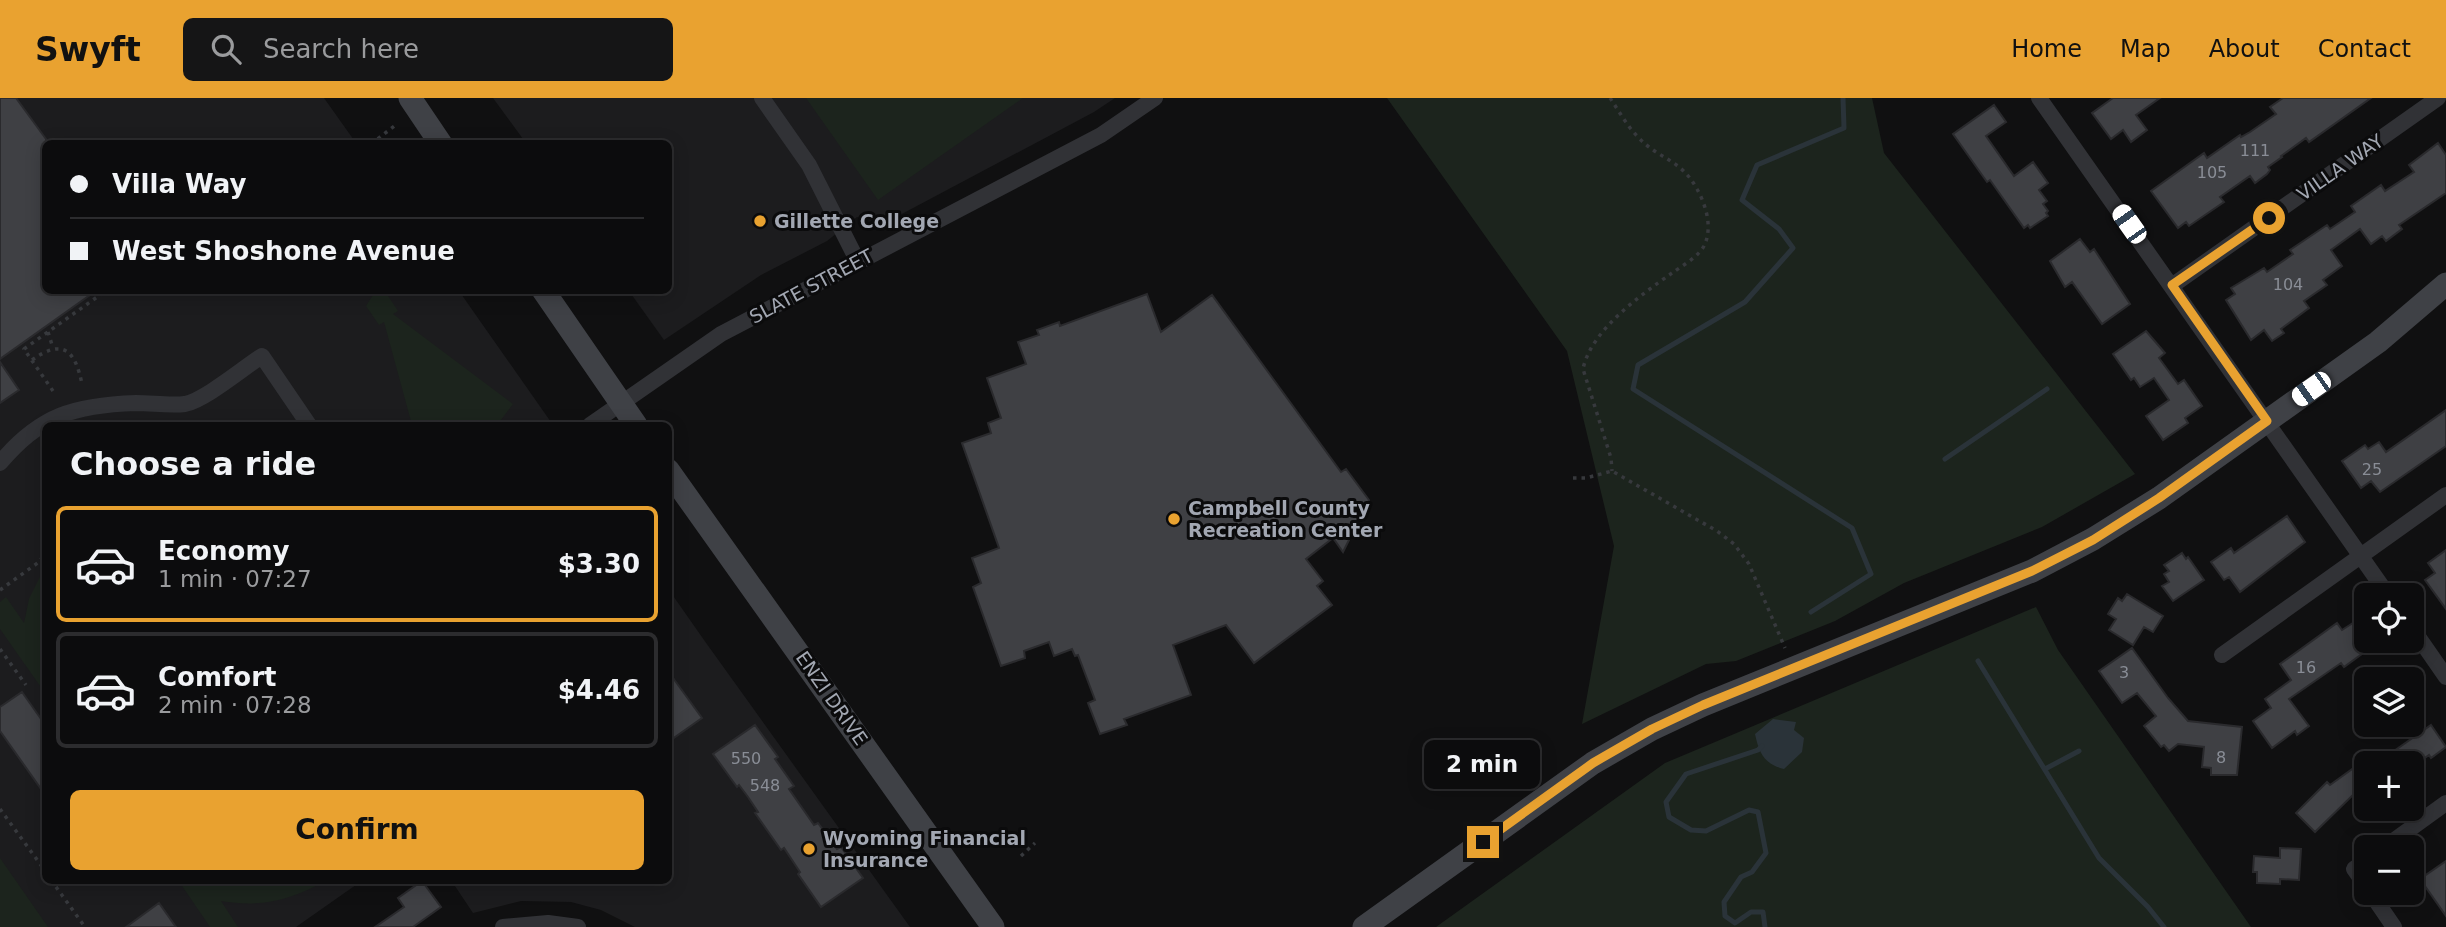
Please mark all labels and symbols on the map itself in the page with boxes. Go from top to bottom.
street label: VILLA WAY [2293,129,2388,205]
house number: 111 [2240,141,2270,160]
house number: 105 [2197,163,2227,182]
car [2109,201,2150,247]
route start [2253,202,2285,234]
place label: Gillette College [774,210,939,232]
marker: Gillette College [752,213,768,229]
street label: SLATE STREET [745,244,877,328]
house number: 104 [2273,275,2303,294]
car [2288,368,2335,410]
house number: 25 [2362,460,2382,479]
place label: Campbell County Recreation Center [1188,497,1383,541]
marker: Campbell County Recreation Center [1166,511,1182,527]
street label: ENZI DRIVE [792,647,872,749]
house number: 16 [2296,658,2316,677]
house number: 3 [2119,663,2129,682]
callout: 2 min [1425,740,1541,790]
house number: 8 [2216,748,2226,767]
house number: 550 [731,749,761,768]
house number: 548 [750,776,780,795]
route end [1467,826,1499,858]
place label: Wyoming Financial Insurance [823,827,1026,871]
marker: Wyoming Financial Insurance [801,841,817,857]

